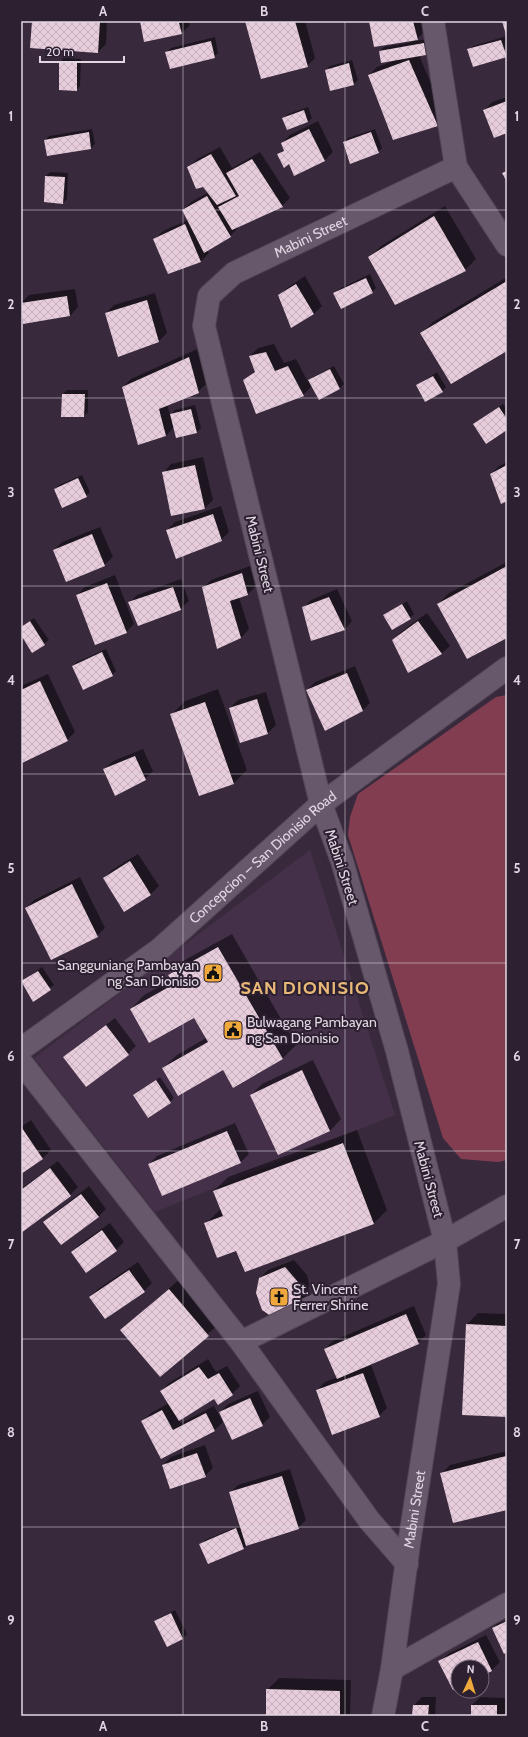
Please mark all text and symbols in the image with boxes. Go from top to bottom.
text: A [99,3,108,19]
text: B [260,3,268,19]
text: C [421,3,429,19]
scale bar [40,38,124,64]
text: 20 m [46,44,74,59]
text: 1 [9,108,13,124]
text: 1 [515,108,519,124]
street label: Mabini Street [271,211,350,262]
text: 2 [8,296,15,312]
text: 2 [514,296,521,312]
text: 3 [7,484,15,500]
text: 3 [513,484,521,500]
street label: Mabini Street [242,514,278,595]
text: 4 [7,672,15,688]
text: 4 [513,672,521,688]
street label: Concepcion – San Dionisio Road [185,787,340,928]
street label: Mabini Street [321,827,363,907]
text: 5 [8,860,15,876]
text: 5 [514,860,521,876]
place label: Sangguniang Pambayan ng San Dionisio [57,956,199,990]
public building icon: Sangguniang Pambayan ng San Dionisio [202,962,224,984]
district label: SAN DIONISIO [240,977,370,999]
place label: Bulwagang Pambayan ng San Dionisio [247,1013,377,1047]
public building icon: Bulwagang Pambayan ng San Dionisio [222,1019,244,1041]
text: 6 [7,1048,15,1064]
text: 6 [513,1048,521,1064]
street label: Mabini Street [410,1139,448,1220]
text: 7 [8,1236,15,1252]
text: 7 [514,1236,521,1252]
place label: St. Vincent Ferrer Shrine [293,1280,368,1314]
church icon: St. Vincent Ferrer Shrine [268,1286,290,1308]
text: 8 [7,1424,15,1440]
text: 8 [513,1424,521,1440]
street label: Mabini Street [399,1469,429,1550]
text: 9 [7,1612,15,1628]
text: 9 [513,1612,521,1628]
north arrow [450,1659,490,1699]
text: N [466,1662,475,1676]
text: A [99,1718,108,1734]
text: B [260,1718,268,1734]
text: C [421,1718,429,1734]

